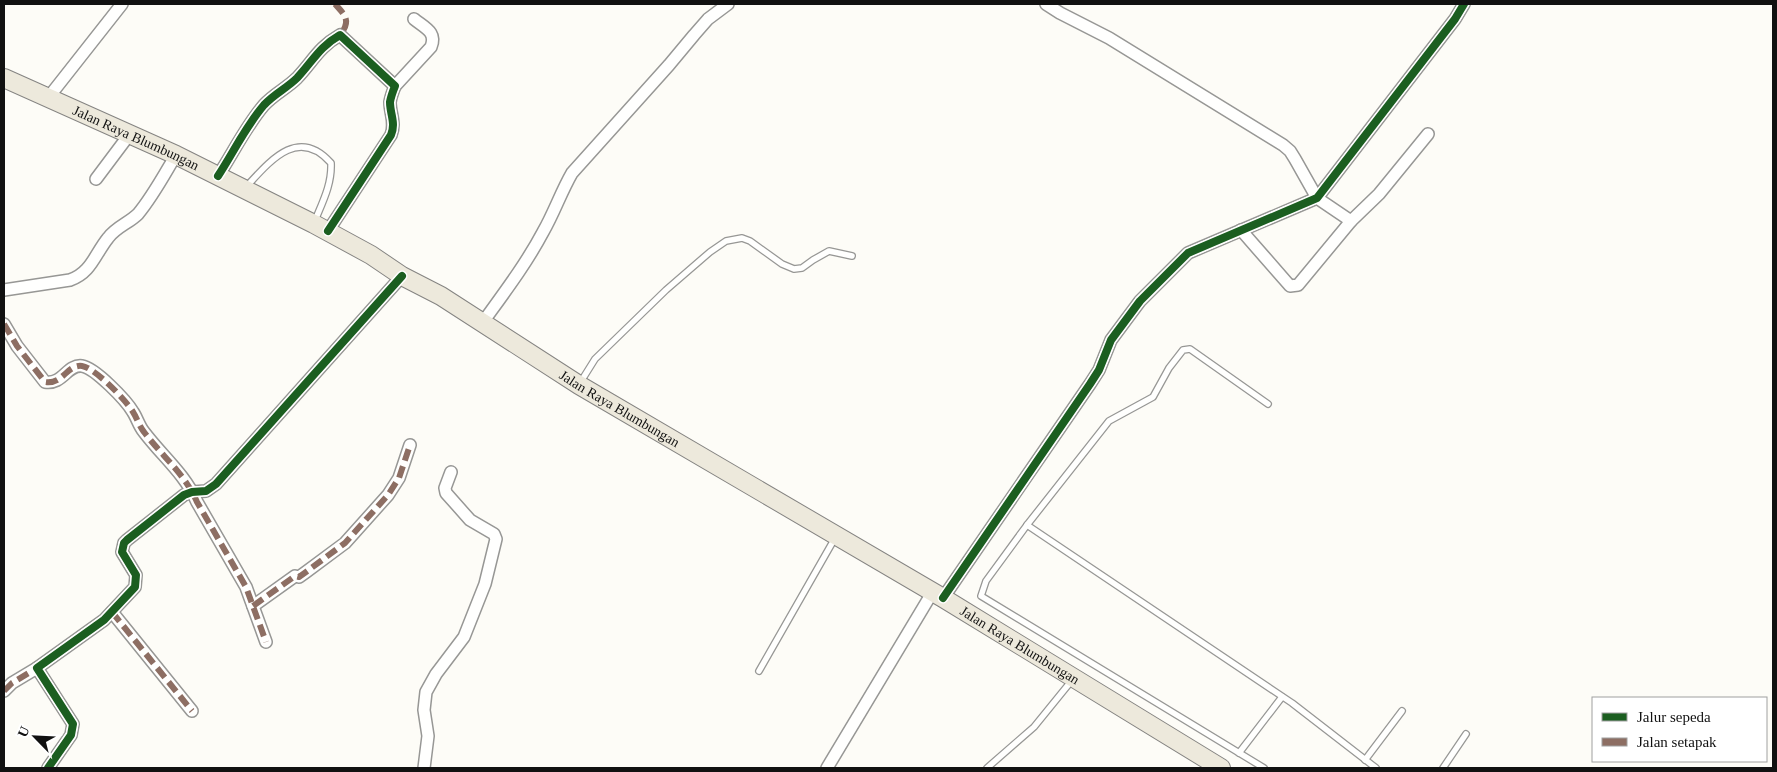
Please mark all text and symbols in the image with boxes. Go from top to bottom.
street label: Jalan Raya Blumbungan [71,103,201,173]
street label: Jalan Raya Blumbungan [557,367,682,450]
street label: Jalan Raya Blumbungan [957,603,1082,688]
legend [1592,697,1767,762]
text: Jalur sepeda [1637,709,1711,725]
north arrow [10,712,60,762]
text: U [15,724,32,740]
text: Jalan setapak [1637,734,1717,750]

